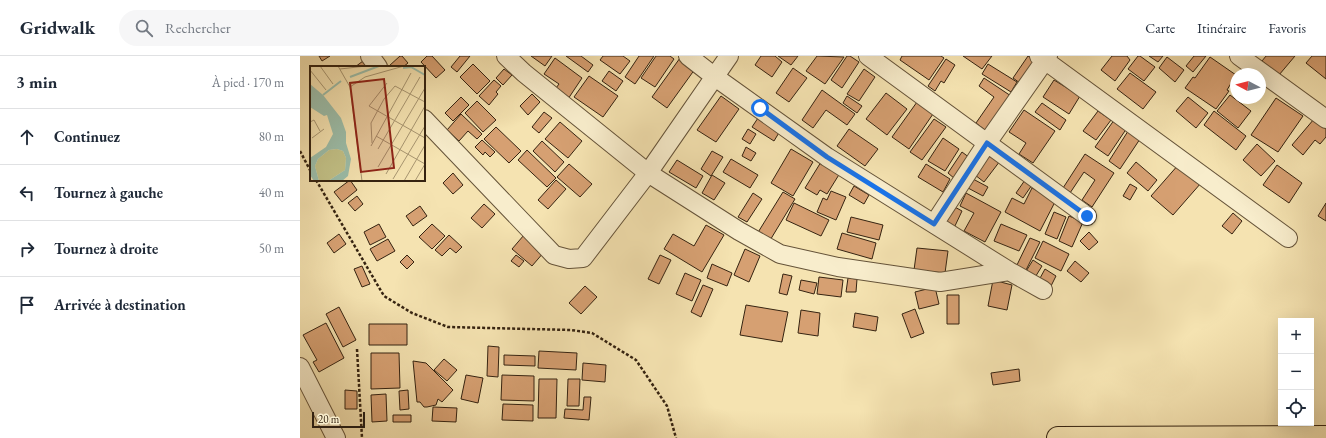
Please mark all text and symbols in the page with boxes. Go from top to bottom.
search box [119,10,399,46]
text: Gridwalk [20,15,95,40]
icon: search [133,17,155,39]
text: Rechercher [165,18,231,37]
text: Carte [1145,19,1175,37]
text: Itinéraire [1197,19,1247,37]
text: Favoris [1269,19,1306,37]
inset map [310,66,425,181]
north arrow [1230,68,1266,104]
text: 3 min [16,71,57,93]
text: À pied · 170 m [212,74,284,91]
route start [751,99,769,117]
icon: ahead [16,126,38,148]
text: Continuez [54,127,120,146]
text: 80 m [259,128,284,145]
icon: left [16,182,38,204]
text: Tournez à gauche [54,183,163,202]
text: 40 m [259,184,284,201]
route end [1078,207,1096,225]
icon: right [16,238,38,260]
text: Tournez à droite [54,239,158,258]
text: 50 m [259,240,284,257]
icon: arrive [16,294,38,316]
text: Arrivée à destination [54,295,186,314]
map controls [1278,318,1314,426]
button: + [1278,318,1314,354]
button: − [1278,354,1314,390]
button: locate [1278,390,1314,426]
scale bar [312,410,365,429]
text: 20 m [318,412,339,426]

